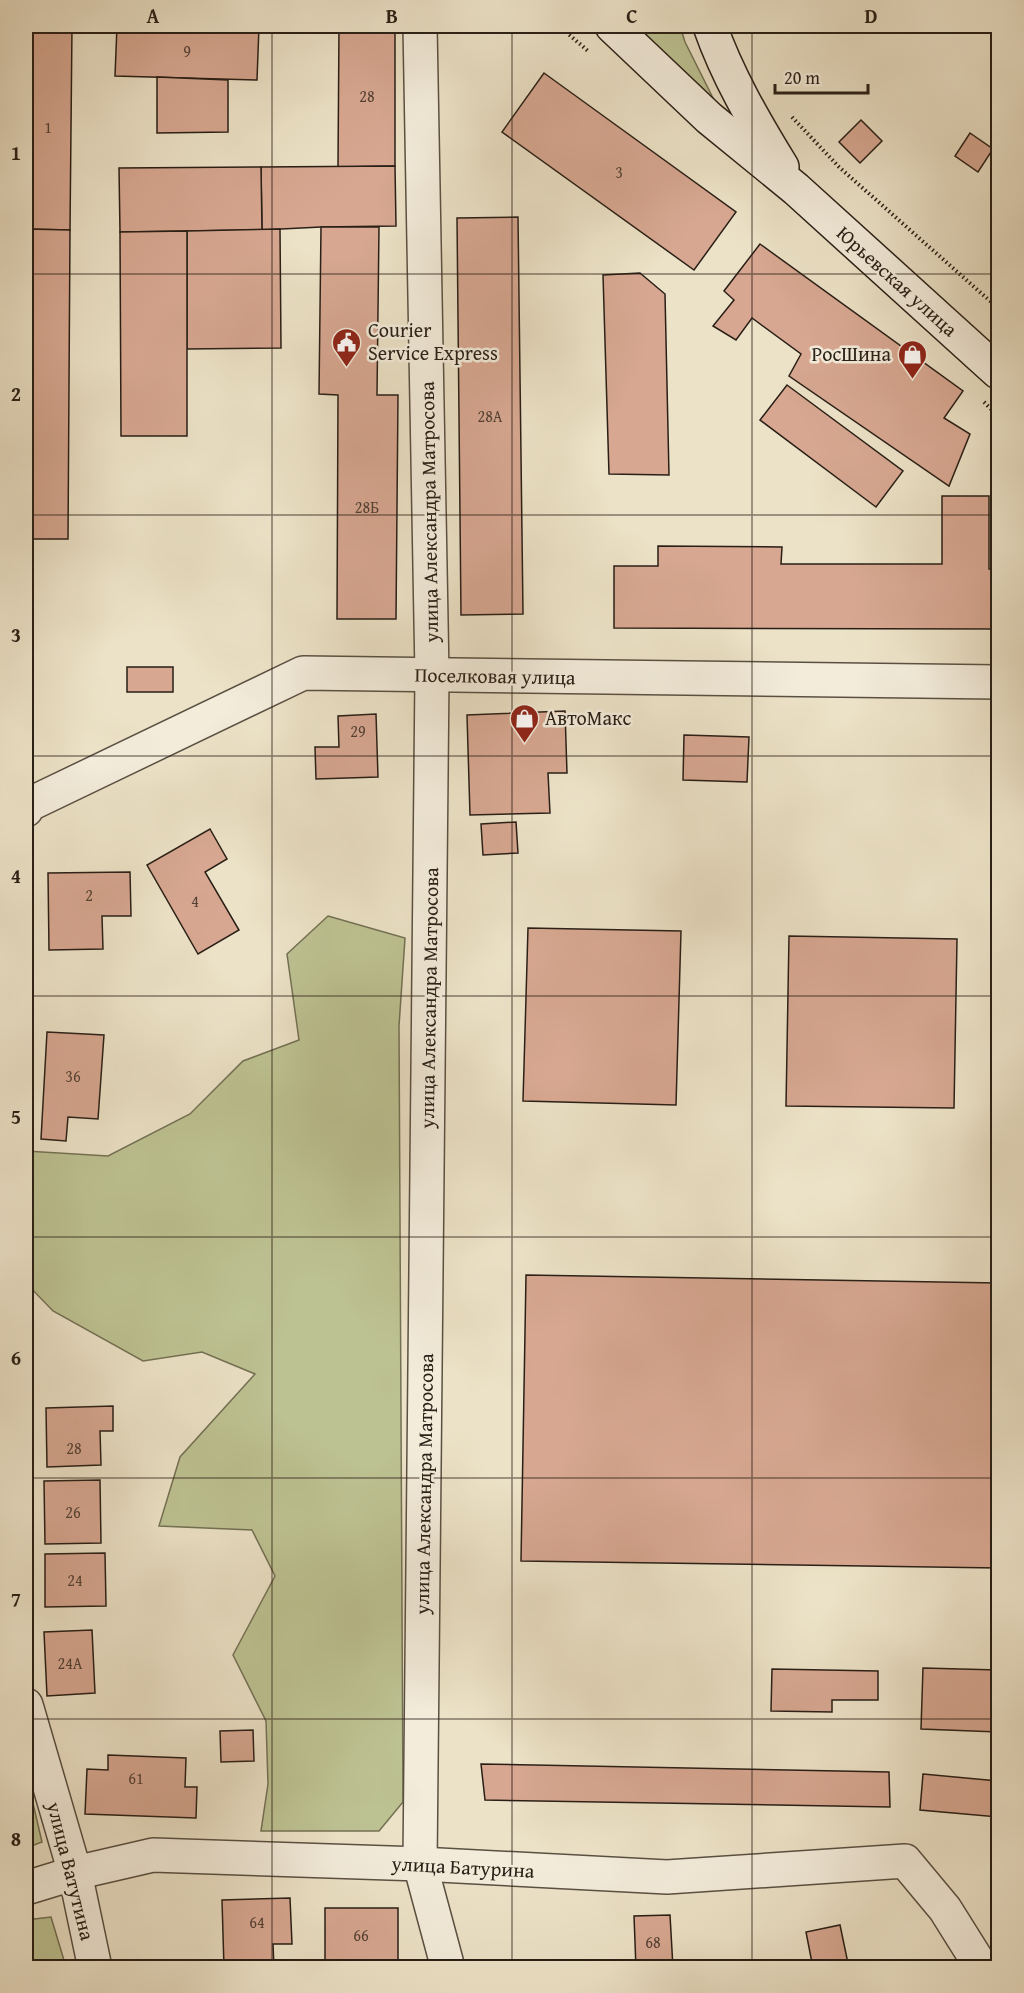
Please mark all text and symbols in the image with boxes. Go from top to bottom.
text: A [147,1,160,30]
text: B [386,1,398,30]
text: C [626,1,638,30]
text: D [864,1,878,30]
house number: 9 [183,39,191,63]
scale bar [775,57,868,95]
text: 20 m [784,64,820,91]
house number: 28 [359,84,375,108]
house number: 1 [44,115,52,139]
text: 1 [11,138,21,167]
house number: 3 [615,160,623,184]
street label: Юрьевская улица [830,218,965,343]
place label: Courier Service Express [368,315,498,367]
public building icon: Courier Service Express [331,326,363,368]
shop icon: РосШина [896,338,928,380]
place label: РосШина [811,339,891,368]
text: 2 [11,379,21,408]
street label: улица Александра Матросова [412,381,445,644]
house number: 28А [477,404,503,428]
house number: 28Б [355,495,379,519]
text: 3 [11,620,21,649]
street label: Поселковая улица [414,660,576,691]
shop icon: АвтоМакс [508,702,540,744]
place label: АвтоМакс [545,703,631,732]
house number: 29 [350,719,366,743]
text: 4 [11,861,21,890]
street label: улица Александра Матросова [412,867,445,1130]
house number: 2 [85,883,93,907]
house number: 4 [191,889,199,913]
house number: 36 [65,1064,81,1088]
text: 5 [11,1102,21,1131]
text: 6 [11,1343,21,1372]
street label: улица Александра Матросова [407,1353,440,1616]
house number: 28 [66,1436,82,1460]
house number: 26 [65,1500,81,1524]
house number: 24 [67,1568,83,1592]
text: 7 [11,1584,21,1613]
house number: 24А [57,1651,83,1675]
house number: 61 [128,1766,144,1790]
street label: улица Ватутина [40,1798,103,1944]
text: 8 [11,1824,21,1853]
street label: улица Батурина [390,1848,536,1885]
house number: 64 [249,1910,265,1934]
house number: 66 [353,1923,369,1947]
house number: 68 [645,1930,661,1954]

